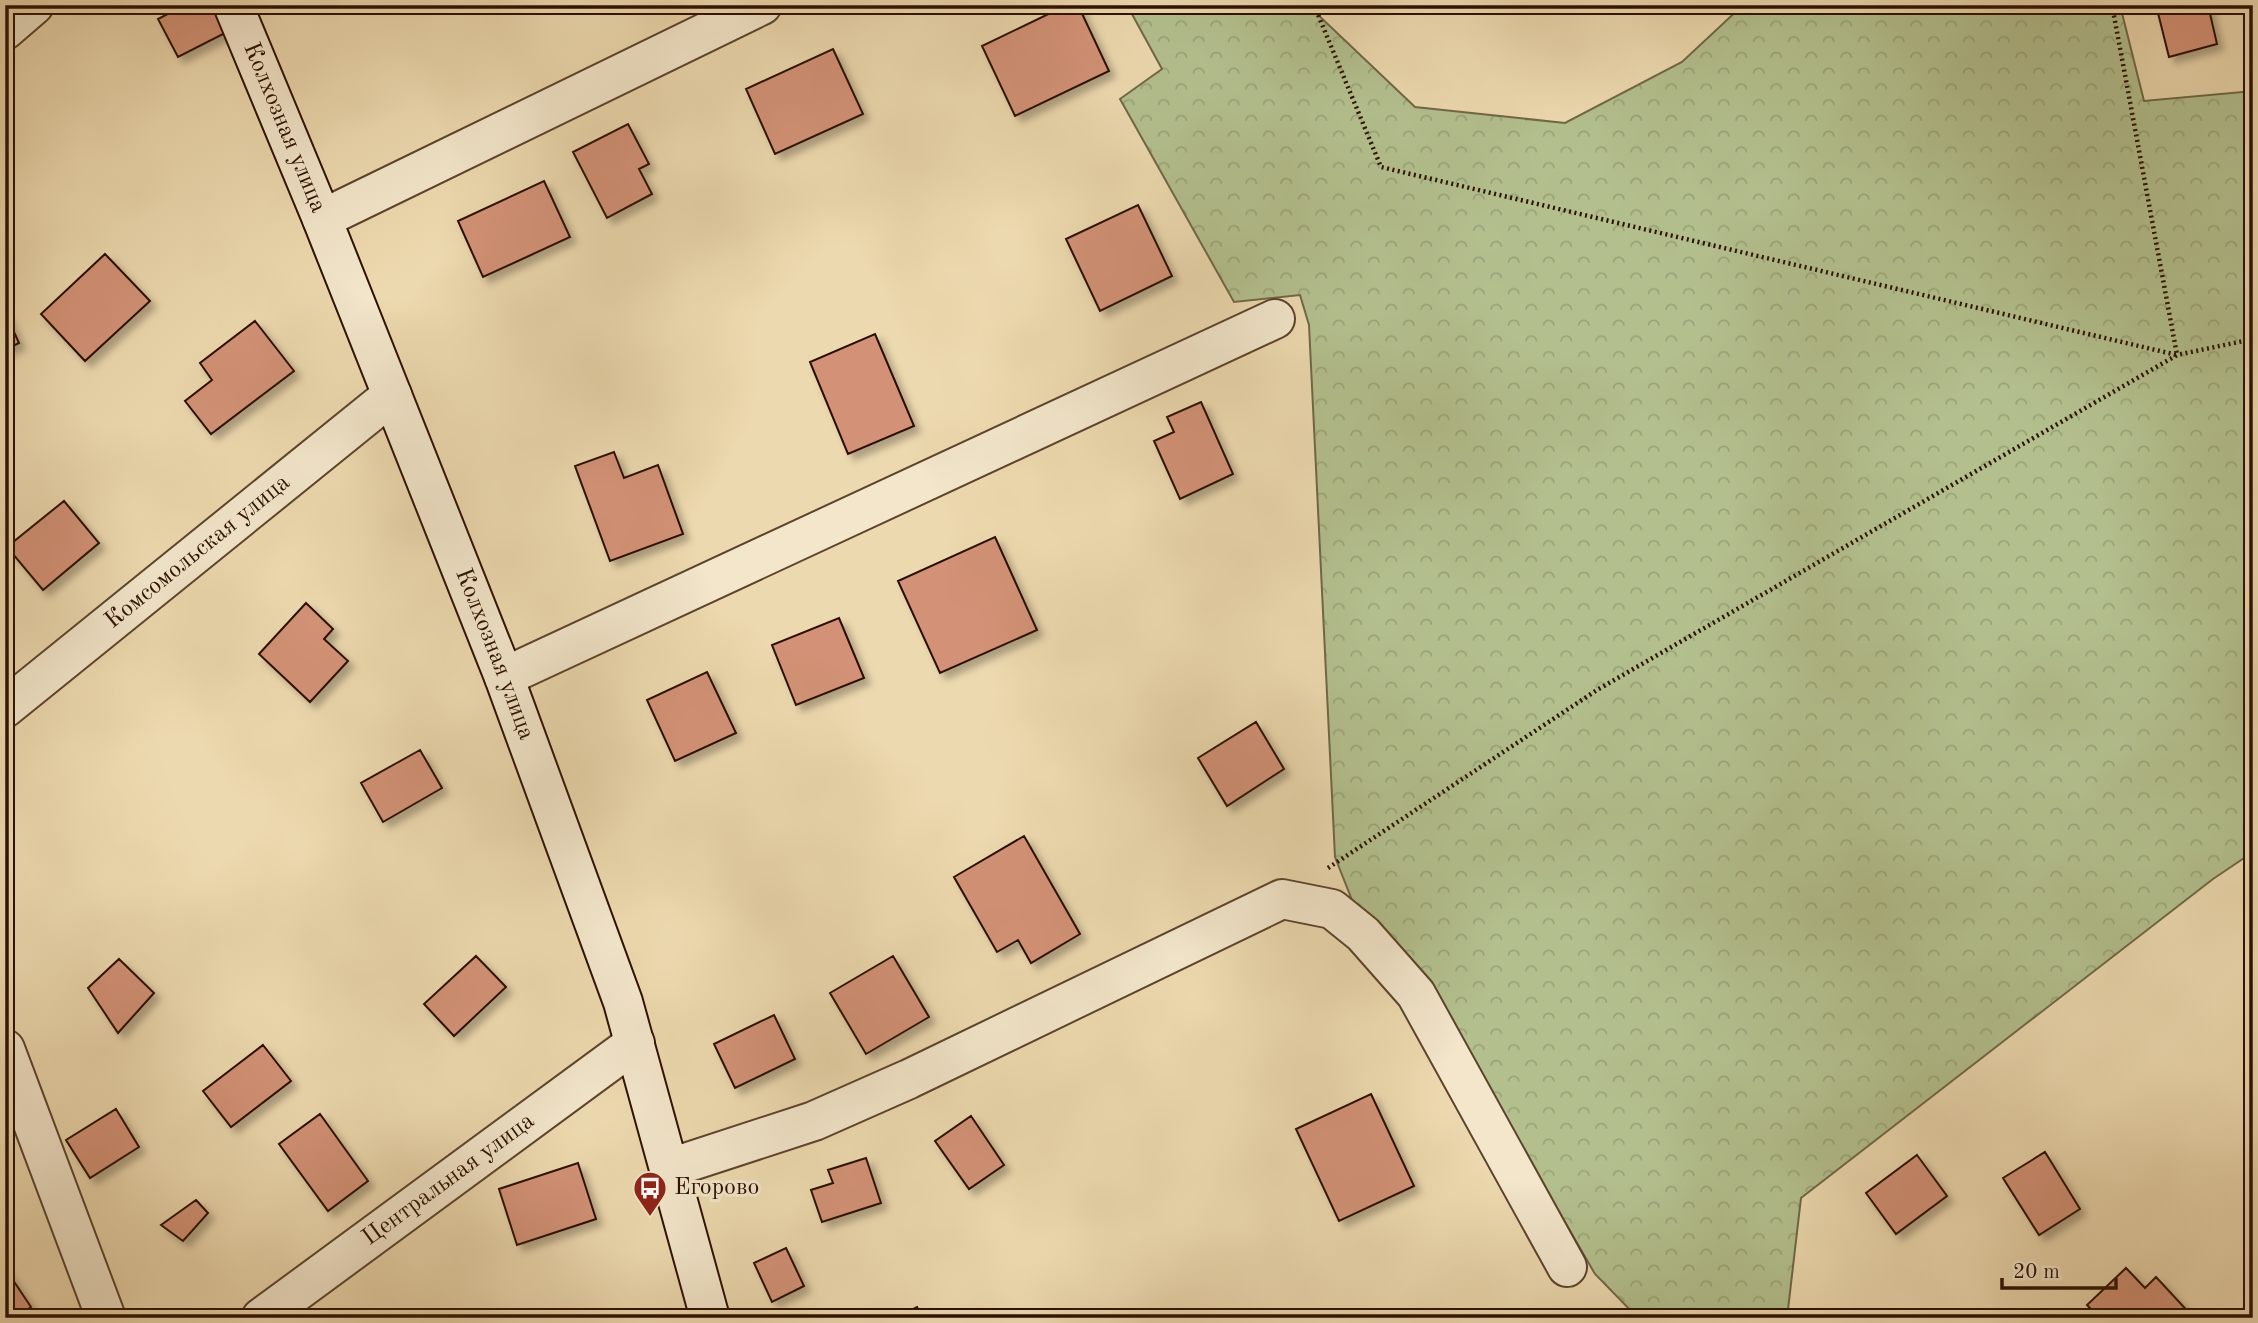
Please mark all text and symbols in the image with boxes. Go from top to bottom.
street label: Колхозная улица [238,39,330,216]
street label: Комсомольская улица [101,470,295,634]
street label: Колхозная улица [450,565,538,743]
street label: Центральная улица [358,1109,539,1251]
bus stop icon: Егорово [631,1169,669,1218]
place label: Егорово [674,1176,759,1200]
scale bar [2002,1246,2116,1290]
text: 20 m [2013,1262,2060,1283]

